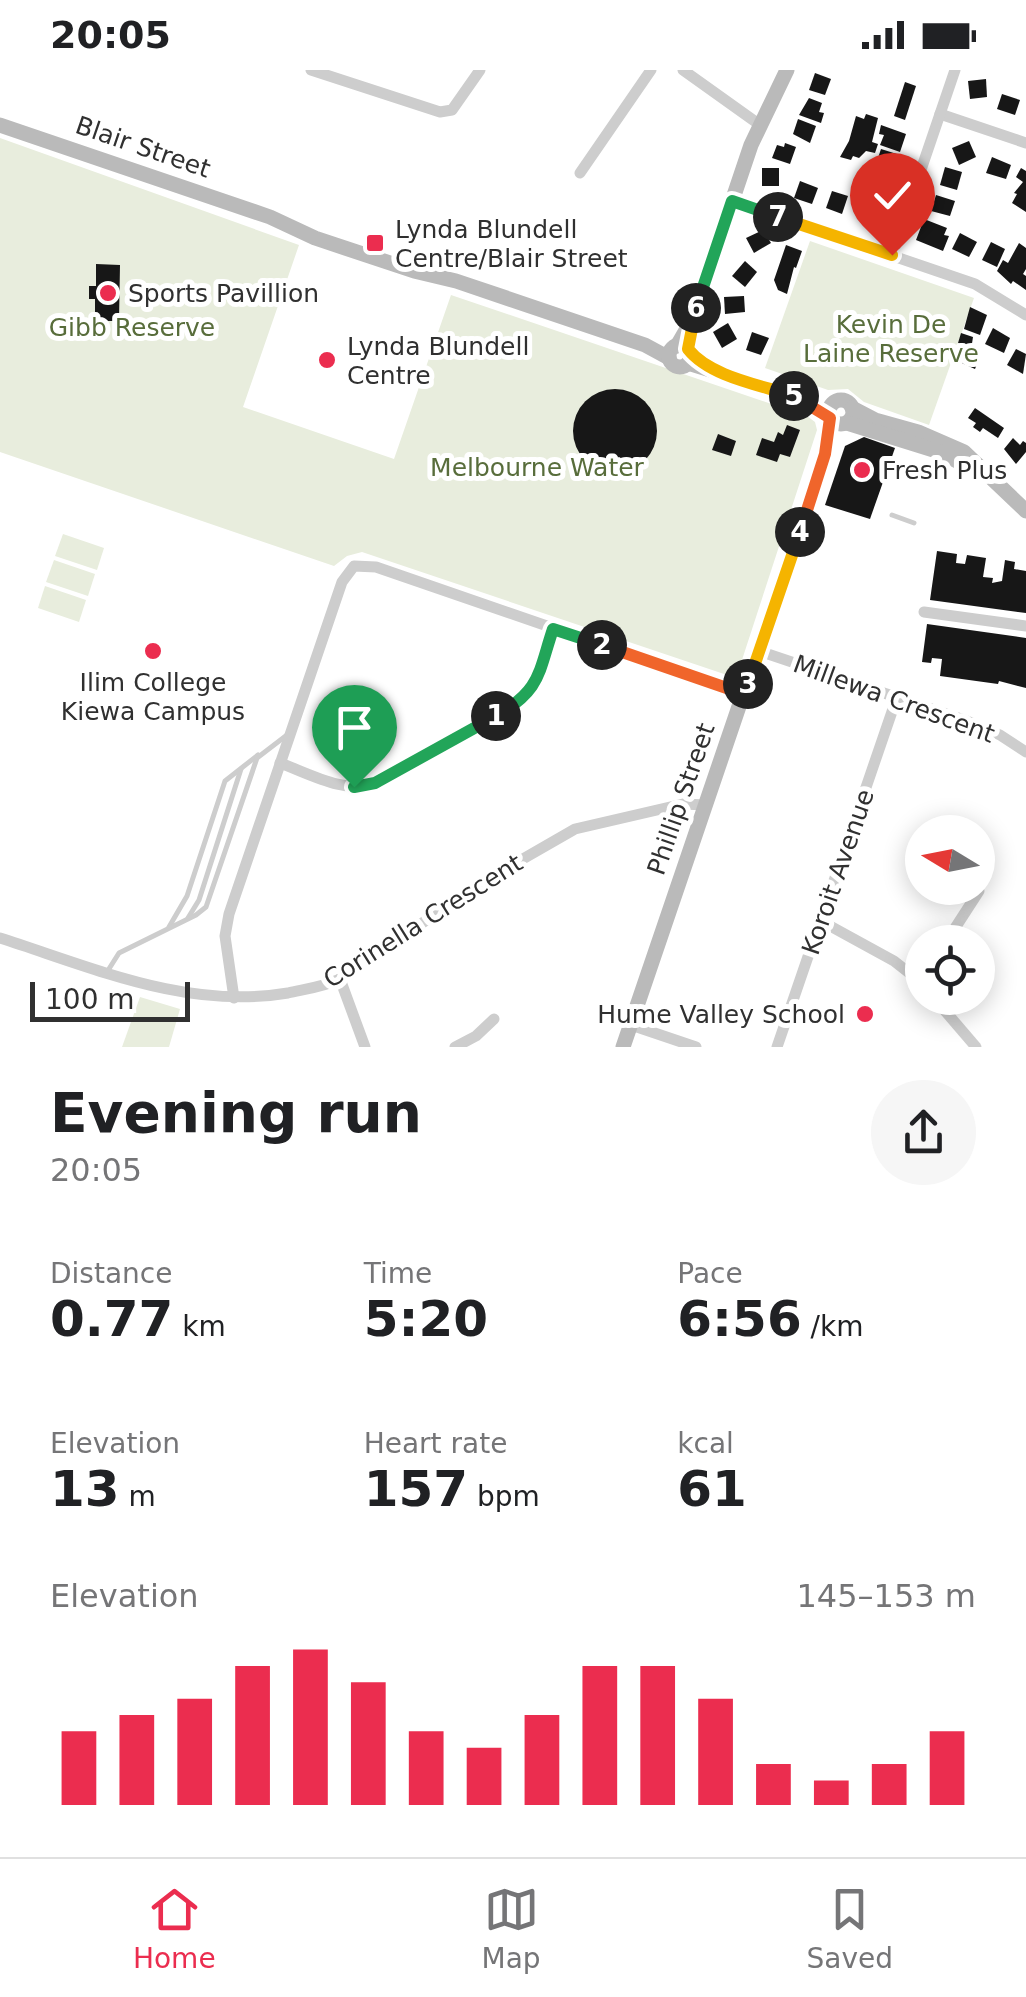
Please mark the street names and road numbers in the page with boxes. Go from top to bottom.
street label: Blair Street [72,110,214,184]
street label: Millewa Crescent [789,649,999,749]
street label: Phillip Street [641,719,721,879]
street label: Koroit Avenue [796,785,880,959]
street label: Corinella Crescent [318,848,528,994]

